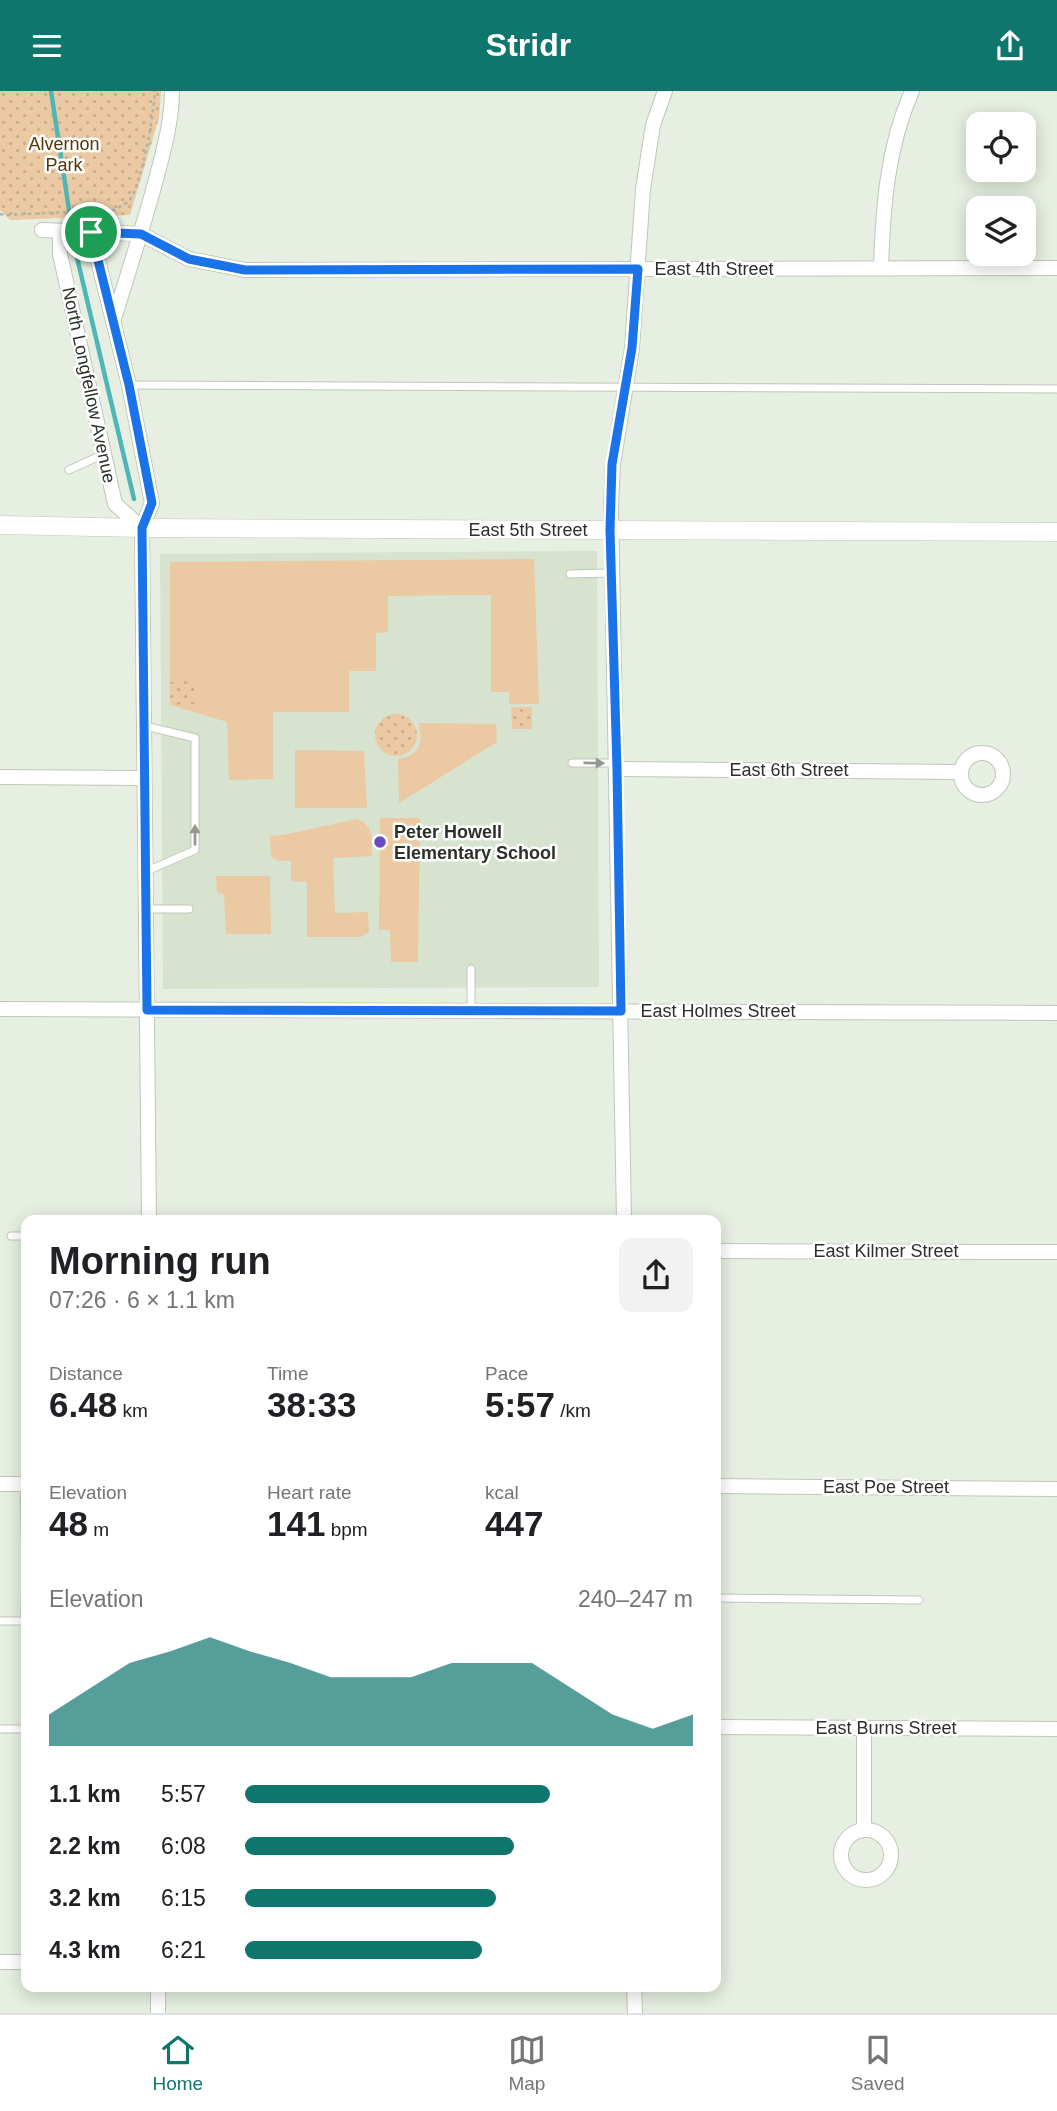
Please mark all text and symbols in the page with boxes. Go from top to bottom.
icon: menu [28,27,66,65]
text: Stridr [486,27,571,63]
icon: share [991,27,1029,65]
map controls [966,112,1036,266]
button: locate [966,112,1036,182]
park label: Alvernon Park [28,134,100,175]
button: layers [966,196,1036,266]
pin [61,202,121,262]
icon: arrive [72,213,110,251]
street label: East 4th Street [654,259,774,279]
street label: North Longfellow Avenue [58,285,120,485]
street label: East 5th Street [468,520,588,540]
one-way arrow [583,757,605,769]
street label: East 6th Street [729,760,849,780]
place label: Peter Howell Elementary School [394,822,556,863]
one-way arrow [189,824,201,846]
marker: Peter Howell Elementary School [372,834,388,850]
street label: East Holmes Street [640,1001,796,1021]
button: share [619,1238,693,1312]
text: Morning run [49,1240,271,1282]
street label: East Kilmer Street [813,1241,959,1261]
text: 07:26 · 6 × 1.1 km [49,1287,235,1313]
text: Distance [49,1363,123,1384]
text: Time [267,1363,309,1384]
text: Pace [485,1363,528,1384]
text: 6.48 [49,1385,117,1424]
text: 38:33 [267,1385,357,1424]
text: 5:57 [485,1385,555,1424]
text: km [117,1400,148,1421]
text: /km [555,1400,591,1421]
street label: East Poe Street [823,1477,949,1497]
text: Elevation [49,1482,127,1503]
text: Heart rate [267,1482,351,1503]
text: kcal [485,1482,519,1503]
text: 48 [49,1504,88,1543]
text: 141 [267,1504,325,1543]
text: 447 [485,1504,543,1543]
text: m [88,1519,109,1540]
text: bpm [325,1519,368,1540]
text: Elevation [49,1586,144,1612]
text: 240–247 m [578,1586,693,1612]
street label: East Burns Street [815,1718,957,1738]
text: 1.1 km [49,1781,121,1807]
text: 5:57 [161,1781,206,1807]
text: 2.2 km [49,1833,121,1859]
text: 6:08 [161,1833,206,1859]
text: 3.2 km [49,1885,121,1911]
text: 6:15 [161,1885,206,1911]
text: 4.3 km [49,1937,121,1963]
text: 6:21 [161,1937,206,1963]
tab: Home [152,2031,203,2095]
tab: Map [508,2031,546,2095]
tab: Saved [851,2031,905,2095]

